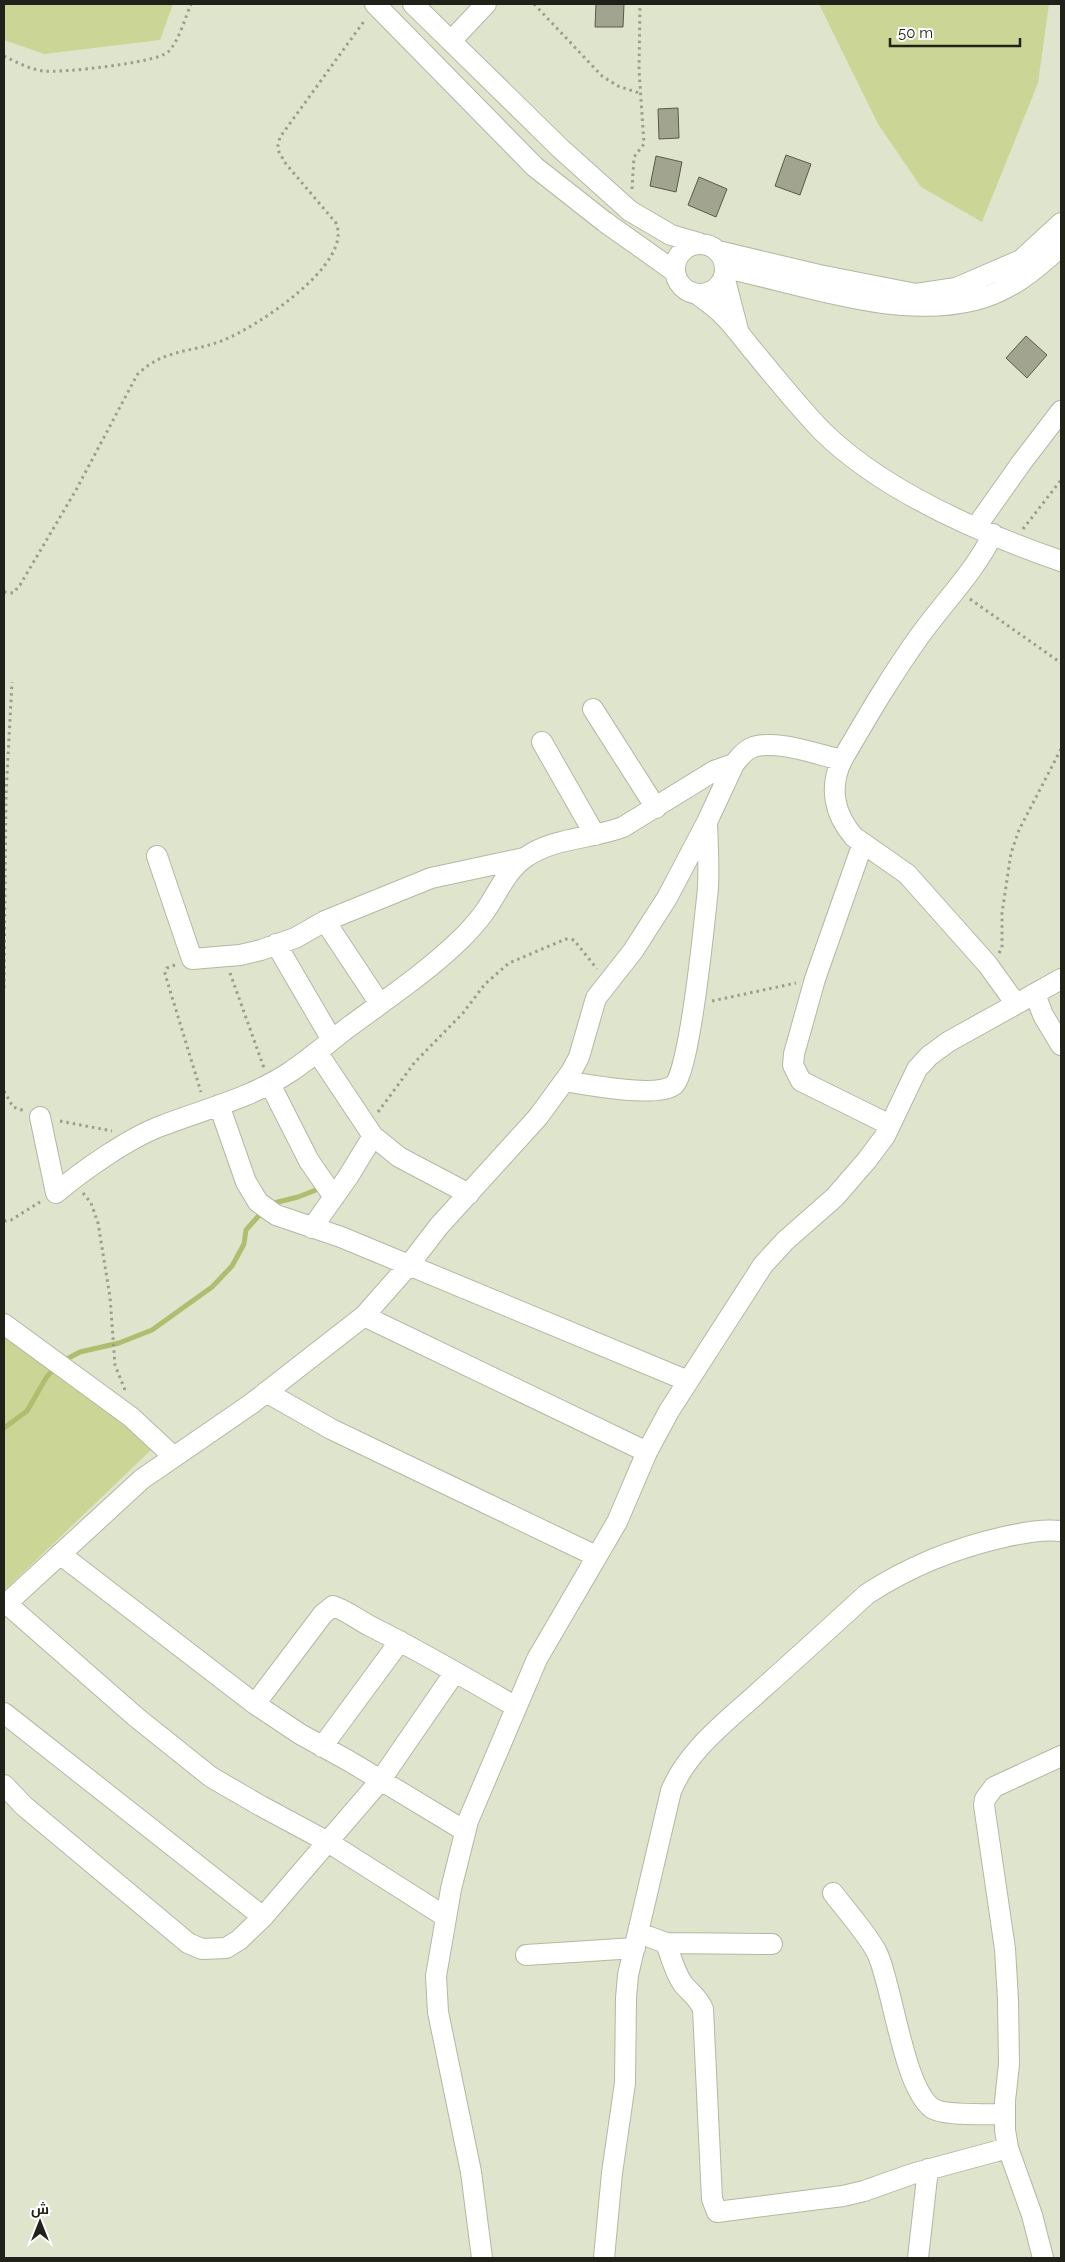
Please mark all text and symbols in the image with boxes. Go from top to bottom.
scale bar [890,15,1020,47]
text: 50 m [898,24,933,42]
north arrow [15,2197,65,2247]
text: ش [31,2201,49,2218]

